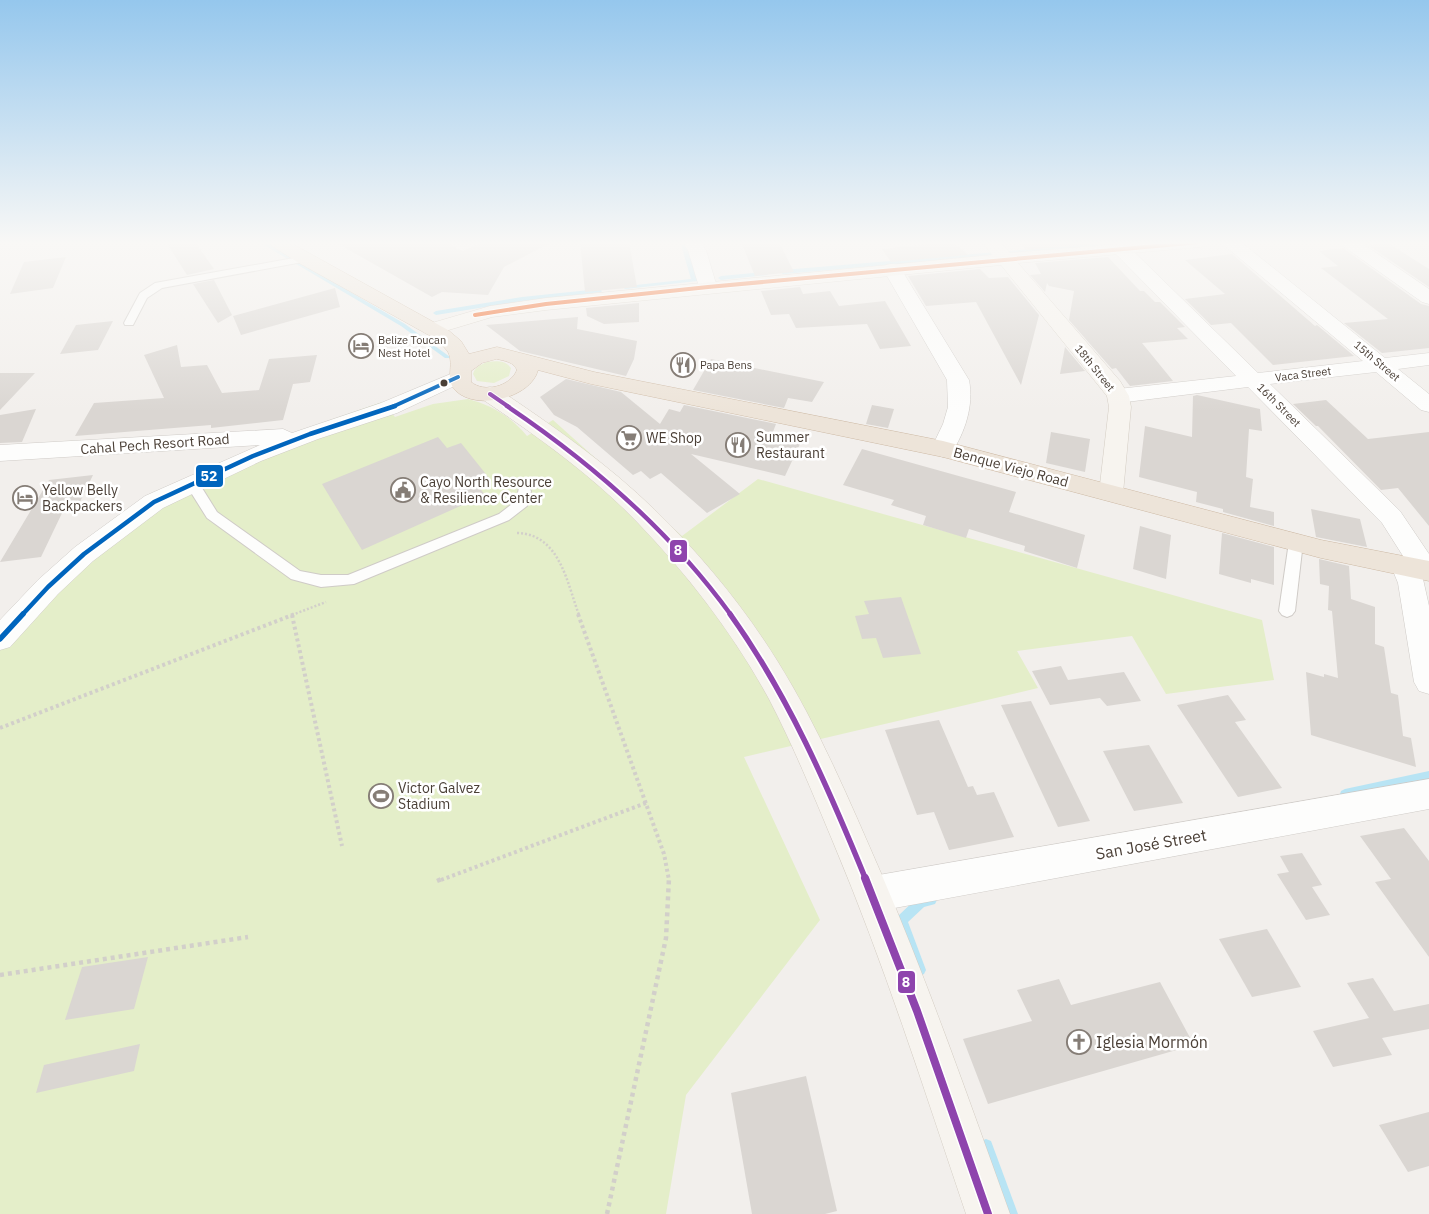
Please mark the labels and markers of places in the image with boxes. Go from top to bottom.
hotel icon: Belize Toucan Nest Hotel [348,333,374,359]
place label: Belize Toucan Nest Hotel [378,333,446,360]
restaurant icon: Papa Bens [670,352,696,378]
place label: Papa Bens [700,358,752,372]
unlabelled marker [439,378,449,388]
supermarket icon: WE Shop [616,425,642,451]
place label: Summer Restaurant [756,428,825,462]
place label: WE Shop [646,429,702,447]
restaurant icon: Summer Restaurant [725,432,751,458]
place label: Cayo North Resource & Resilience Center [420,473,552,507]
public building icon: Cayo North Resource & Resilience Center [390,477,416,503]
place label: Yellow Belly Backpackers [42,481,123,515]
hotel icon: Yellow Belly Backpackers [12,485,38,511]
place label: Victor Galvez Stadium [398,779,480,813]
sports icon: Victor Galvez Stadium [368,783,394,809]
church icon: Iglesia Mormón [1066,1029,1092,1055]
place label: Iglesia Mormón [1096,1032,1208,1052]

